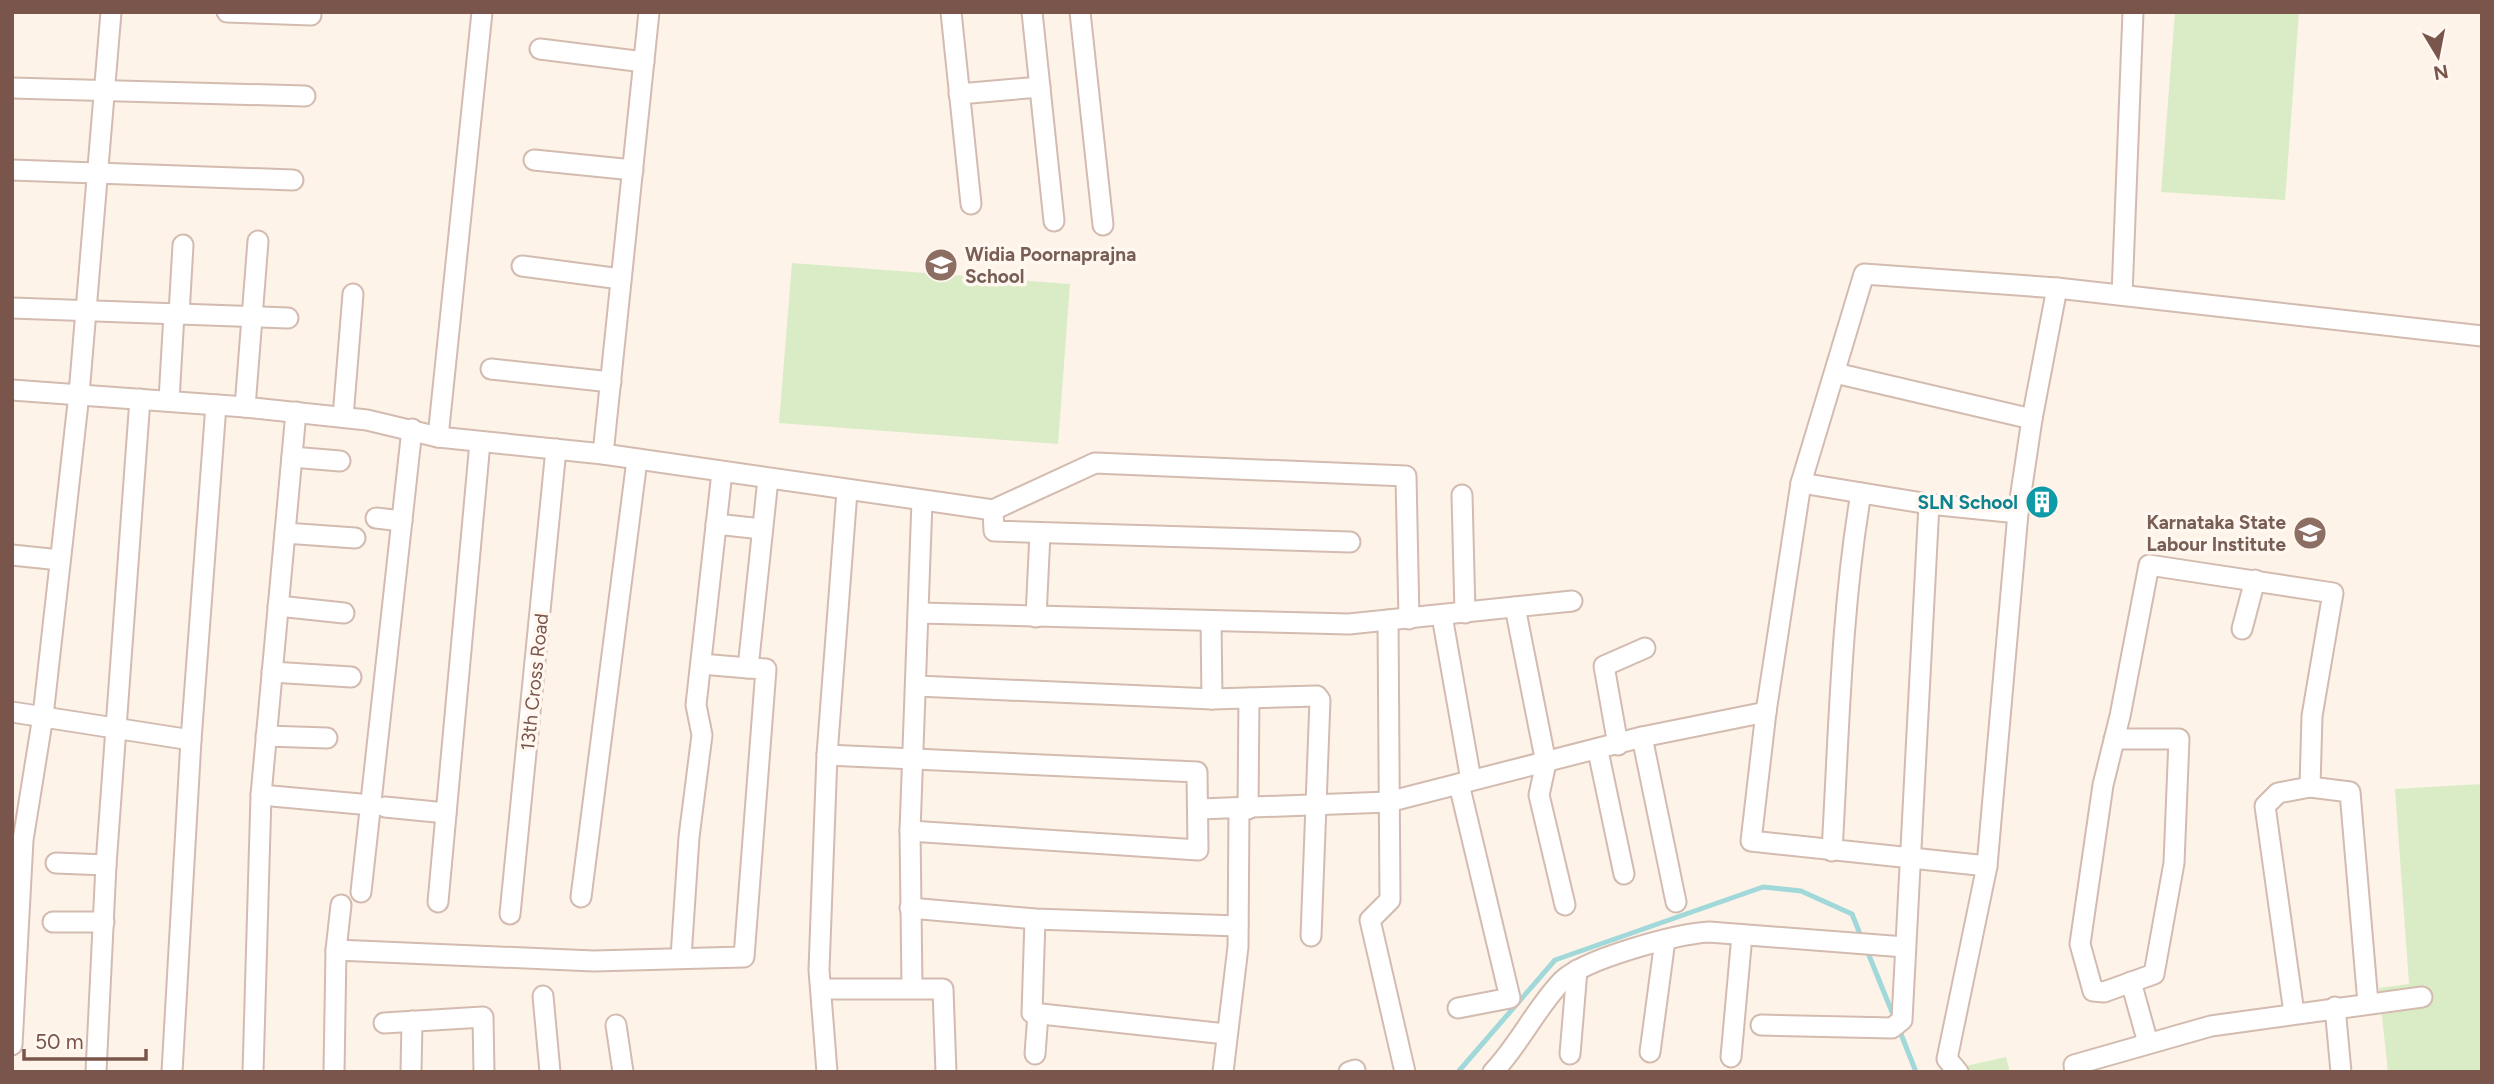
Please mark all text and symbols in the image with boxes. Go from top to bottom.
north arrow [2403,21,2473,91]
text: N [2432,60,2450,85]
place label: Widia Poornaprajna School [965,243,1136,288]
school or university icon: Widia Poornaprajna School [922,246,960,284]
building icon: SLN School [2023,483,2061,521]
place label: SLN School [1918,491,2018,514]
place label: Karnataka State Labour Institute [2147,511,2286,556]
school or university icon: Karnataka State Labour Institute [2291,514,2329,552]
street label: 13th Cross Road [516,612,553,752]
scale bar [24,1018,147,1062]
text: 50 m [35,1029,84,1054]

